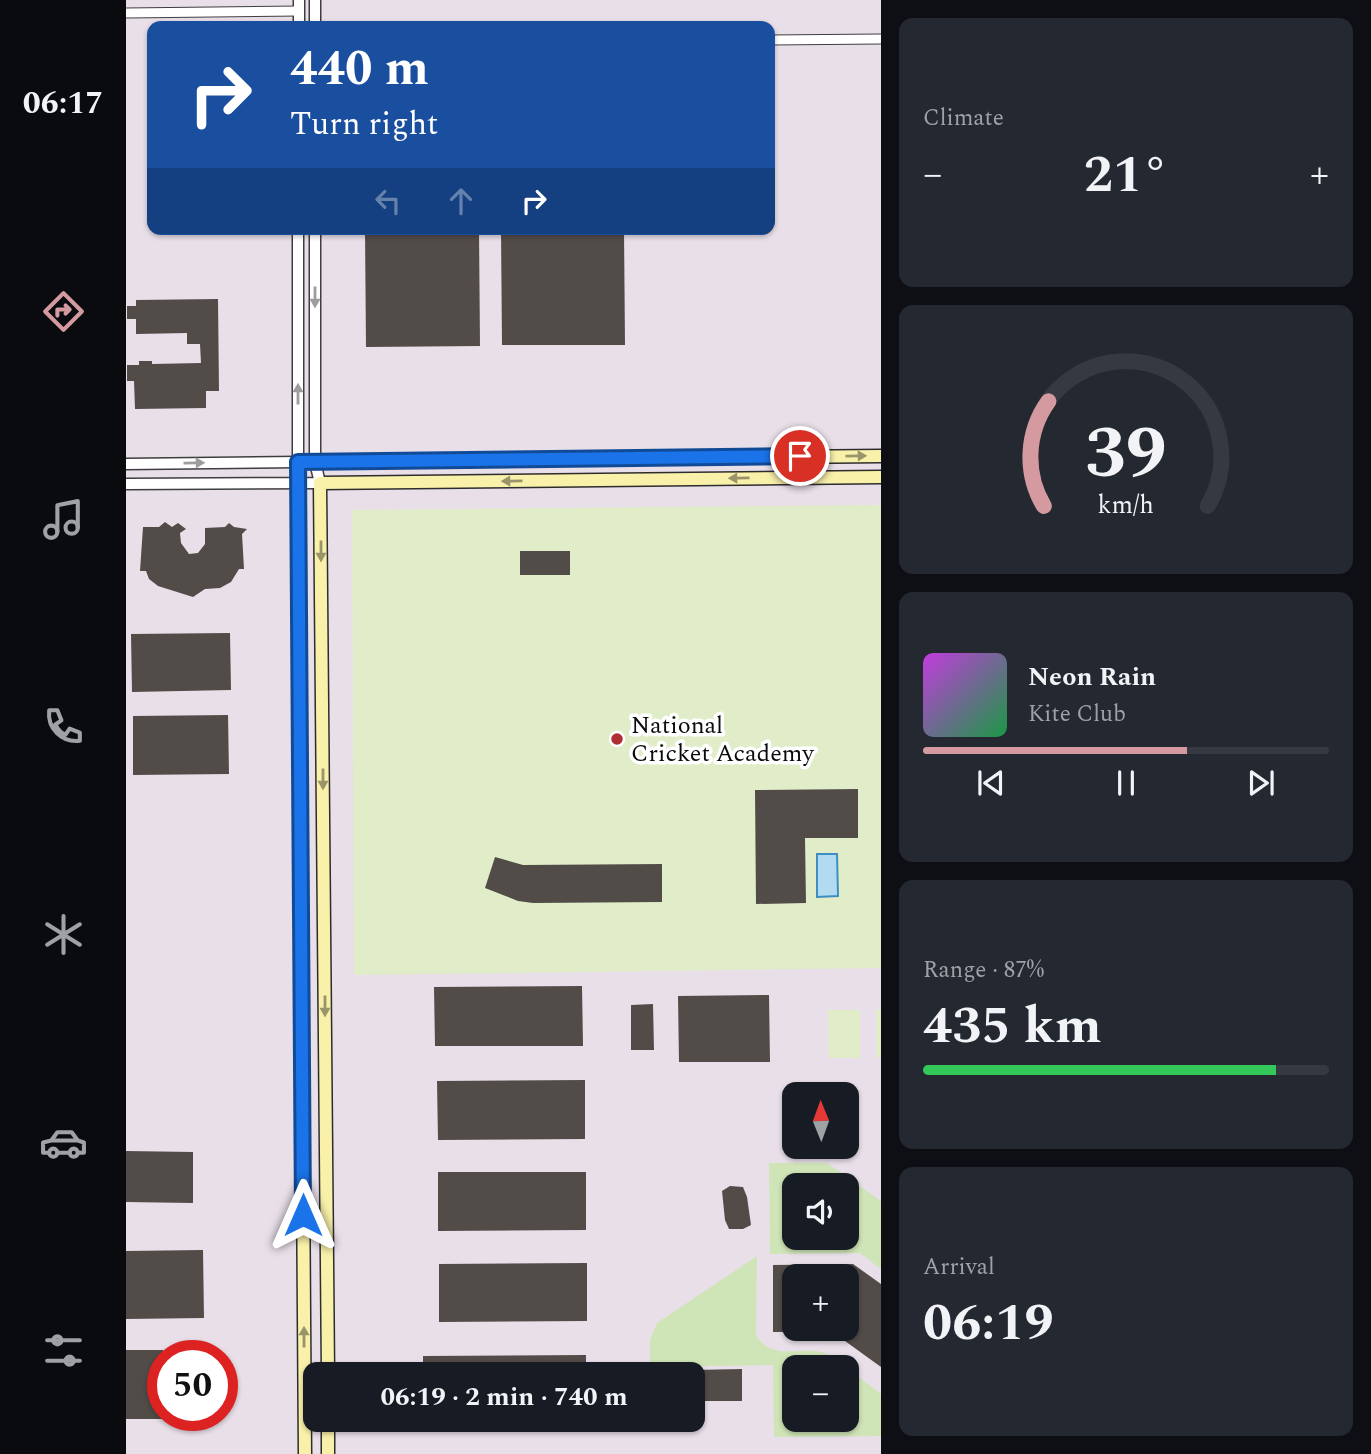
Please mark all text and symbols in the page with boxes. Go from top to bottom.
text: 440 m [290,32,429,107]
icon: right [175,49,266,140]
text: 06:17 [23,79,103,128]
text: Turn right [290,100,438,149]
text: Climate [923,101,1004,136]
text: 21° [1084,136,1168,215]
text: − [923,146,942,204]
text: + [1310,146,1329,204]
icon: left [369,182,407,220]
icon: ahead [442,182,480,220]
icon: right [515,182,553,220]
icon: directions [39,287,88,336]
one-way arrow [309,287,321,309]
one-way arrow [292,383,304,405]
text: 39 [1085,399,1167,510]
pin [770,426,830,486]
icon: arrive [781,437,819,475]
one-way arrow [845,450,867,462]
one-way arrow [183,457,205,469]
one-way arrow [728,473,750,484]
one-way arrow [501,475,523,487]
text: km/h [1098,487,1154,525]
icon: music [39,495,88,544]
one-way arrow [315,540,327,562]
text: Neon Rain [1028,657,1156,697]
text: Kite Club [1028,697,1126,732]
icon: phone [39,702,88,751]
place label: National Cricket Academy [631,708,815,772]
marker: National Cricket Academy [609,731,625,747]
icon: previous [972,764,1010,802]
icon: pause [1107,764,1145,802]
icon: next [1242,764,1280,802]
one-way arrow [317,768,329,790]
icon: climate [39,910,88,959]
text: Range · 87% [923,953,1044,988]
text: 435 km [923,987,1102,1066]
one-way arrow [319,995,330,1017]
north arrow [782,1082,859,1158]
map controls [782,1082,859,1432]
icon: car [39,1118,88,1167]
button: sound [782,1173,859,1250]
position arrow [266,1178,340,1252]
text: Arrival [923,1250,995,1285]
button: + [782,1264,859,1341]
text: 06:19 [923,1284,1054,1363]
icon: filters [39,1326,88,1375]
one-way arrow [298,1326,310,1348]
speed limit sign: 50 [147,1340,238,1431]
button: − [782,1355,859,1432]
text: 06:19 · 2 min · 740 m [380,1377,628,1417]

